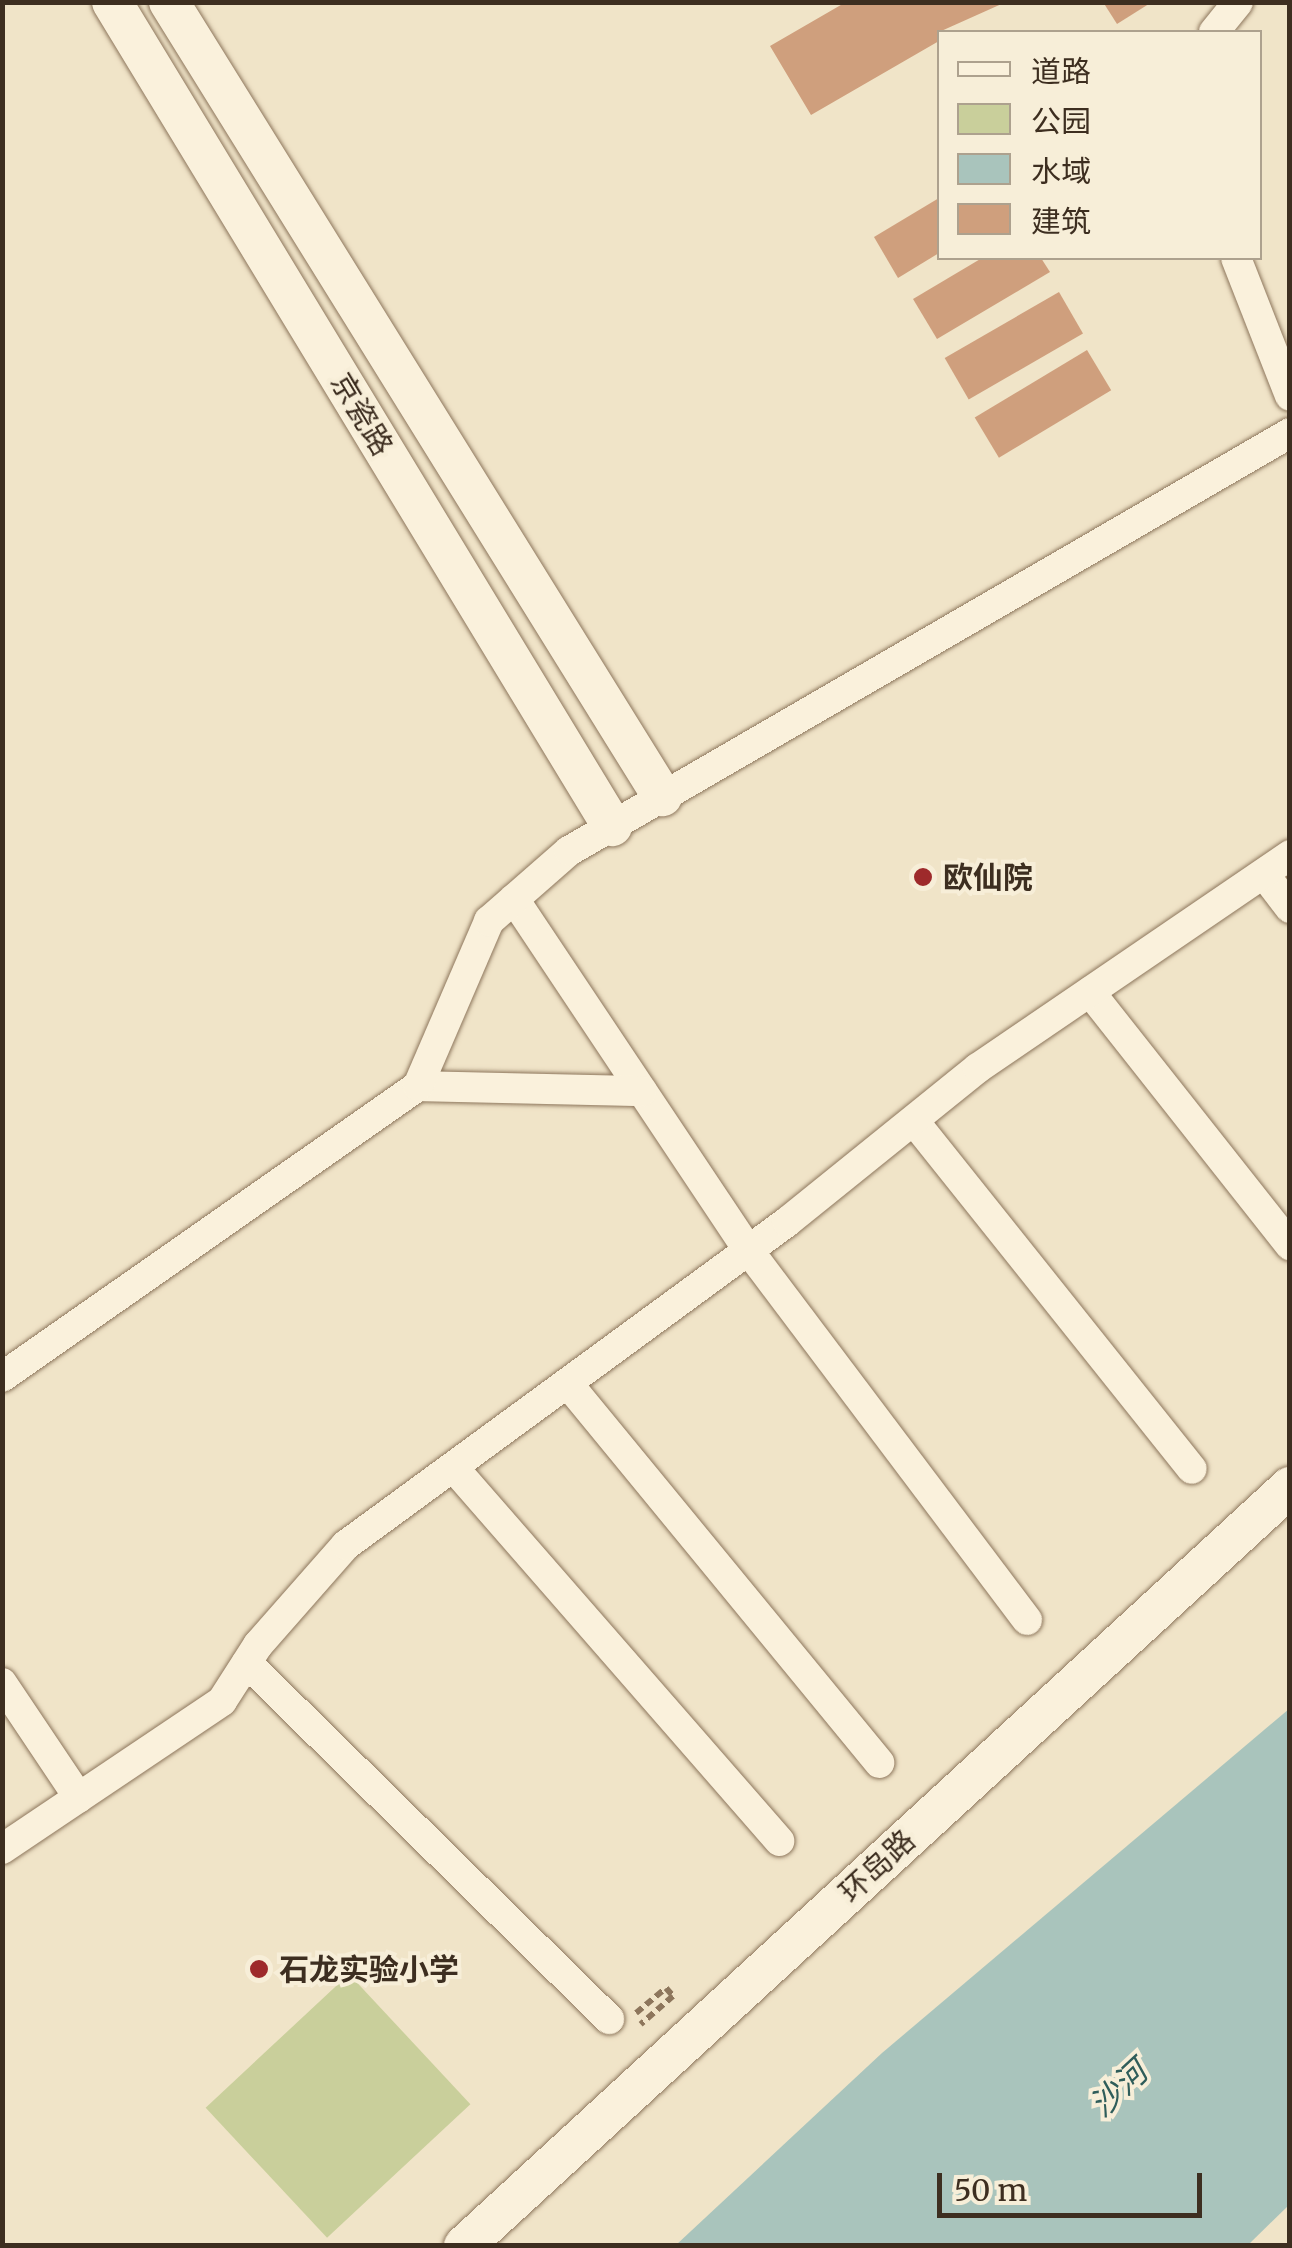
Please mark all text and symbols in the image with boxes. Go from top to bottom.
legend [937,30,1262,260]
text: 道路 [1031,52,1091,90]
text: 公园 [1031,102,1091,140]
text: 水域 [1031,152,1091,190]
text: 建筑 [1031,202,1091,240]
street label: 京瓷路 [323,366,401,462]
place label: 欧仙院 [943,859,1033,895]
marker: 欧仙院 [912,866,934,888]
street label: 环岛路 [832,1822,922,1910]
place label: 石龙实验小学 [279,1951,459,1987]
marker: 石龙实验小学 [248,1958,270,1980]
water label: 沙河 [1083,2053,1155,2125]
scale bar [942,2153,1207,2215]
text: 50 m [954,2171,1027,2209]

